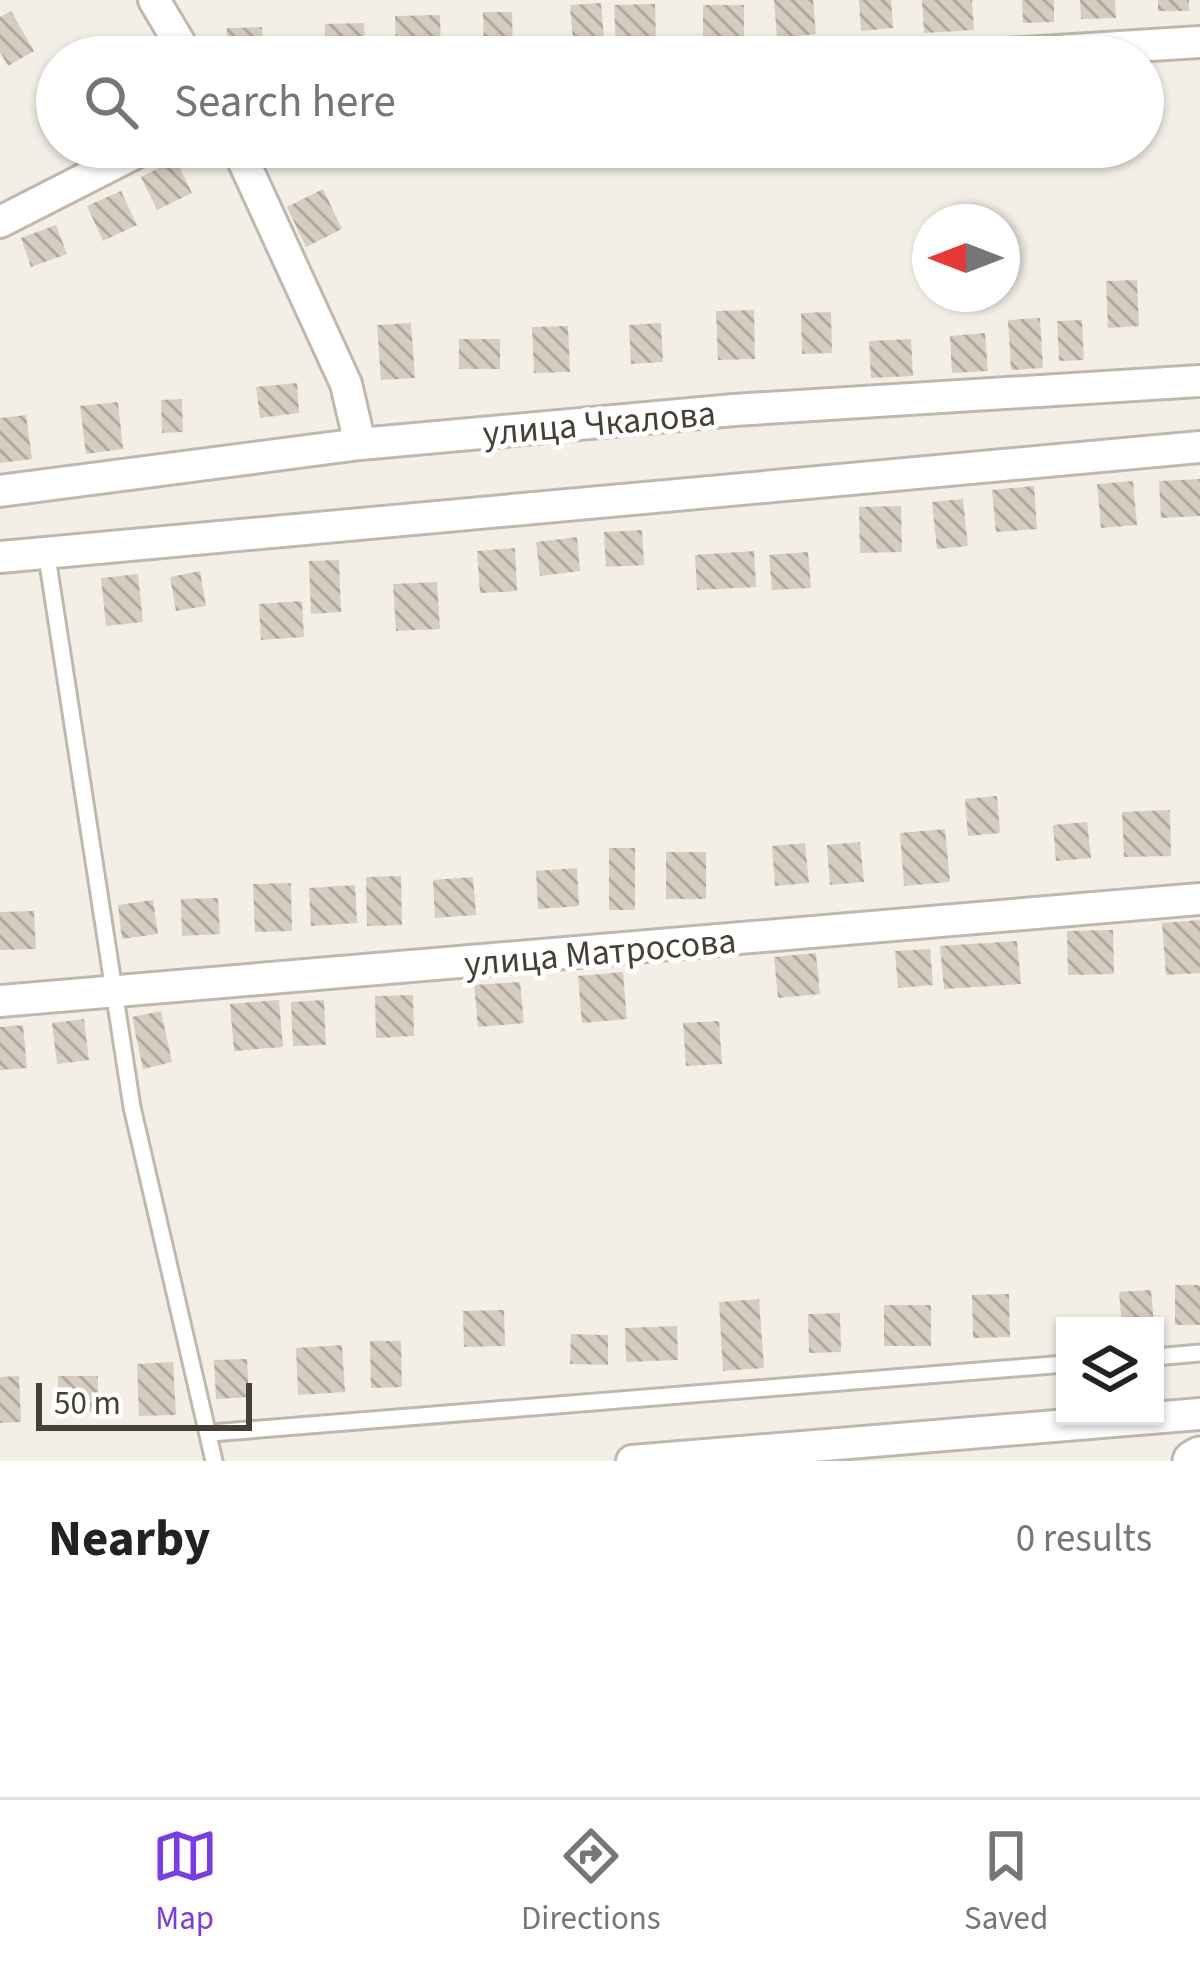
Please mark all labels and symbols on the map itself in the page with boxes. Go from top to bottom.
north arrow [912,204,1020,312]
street label: улица Чкалова [480,388,718,459]
street label: улица Матросова [462,915,738,990]
scale bar [36,1377,252,1430]

